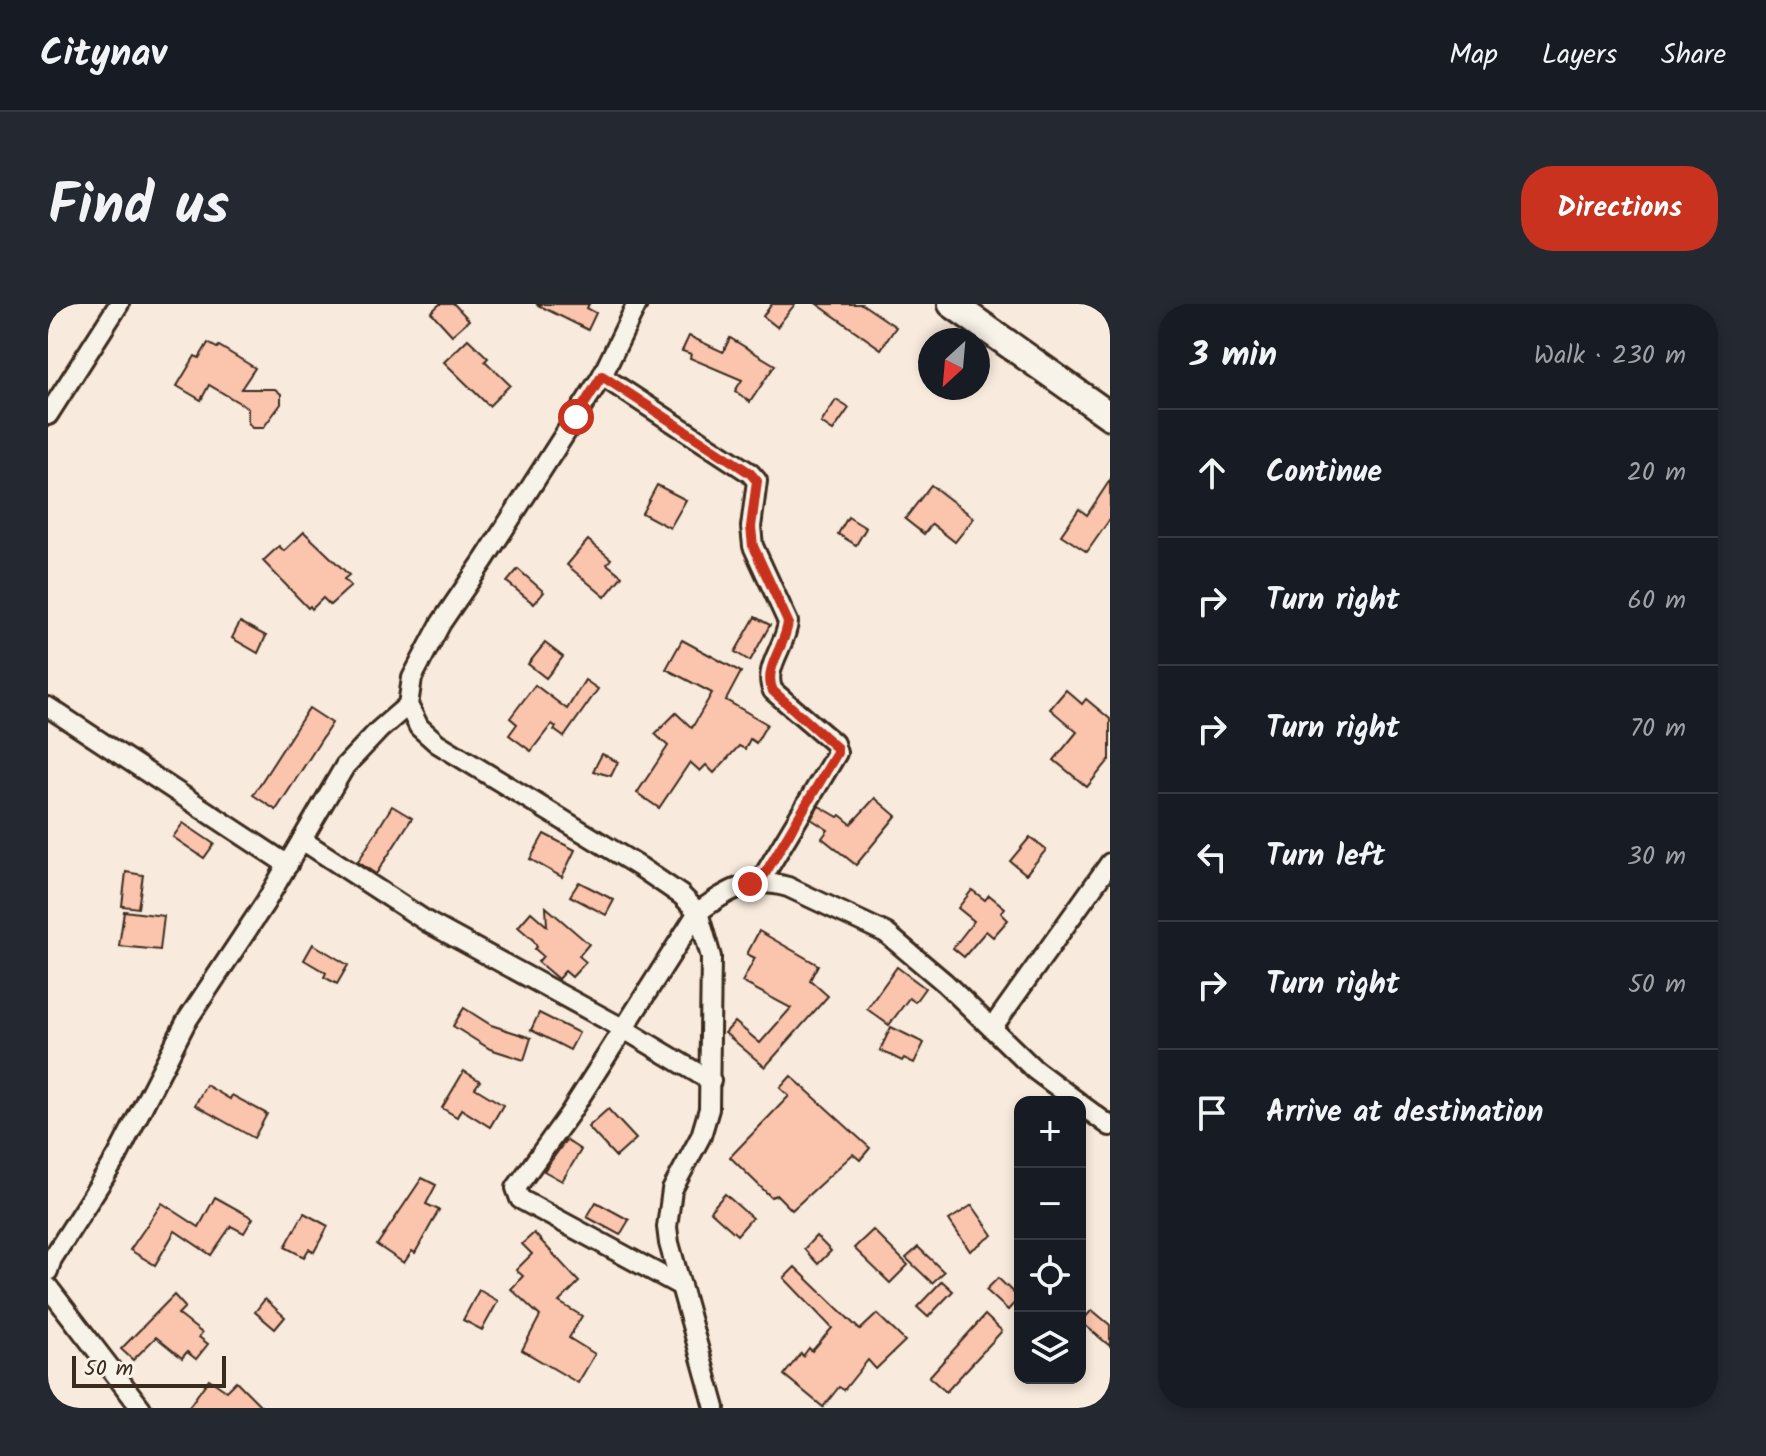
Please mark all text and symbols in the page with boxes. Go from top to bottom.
text: Citynav [40,25,167,85]
text: Map [1449,33,1498,78]
text: Layers [1542,33,1617,78]
text: Share [1661,33,1726,78]
text: Find us [48,163,229,253]
button: Directions [1521,166,1718,251]
north arrow [918,328,990,400]
text: 3 min [1190,329,1277,383]
text: Walk · 230 m [1534,335,1686,377]
route start [558,399,594,435]
text: Continue [1266,449,1382,497]
icon: ahead [1190,451,1234,495]
text: 20 m [1627,452,1686,494]
text: Turn right [1266,577,1399,625]
icon: right [1190,579,1234,623]
text: 60 m [1627,580,1686,622]
text: Turn right [1266,705,1399,753]
icon: right [1190,707,1234,751]
text: 70 m [1630,708,1686,750]
text: Turn left [1266,833,1385,881]
icon: left [1190,835,1234,879]
text: 30 m [1627,836,1686,878]
route end [732,866,768,902]
text: Turn right [1266,961,1399,1009]
icon: right [1190,963,1234,1007]
text: 50 m [1628,964,1686,1006]
text: Arrive at destination [1266,1089,1543,1137]
icon: arrive [1190,1091,1234,1135]
map controls [1014,1096,1086,1384]
button: + [1014,1096,1086,1168]
button: − [1014,1168,1086,1240]
button: locate [1014,1240,1086,1312]
button: layers [1014,1312,1086,1384]
scale bar [72,1352,226,1388]
text: 50 m [84,1352,133,1387]

